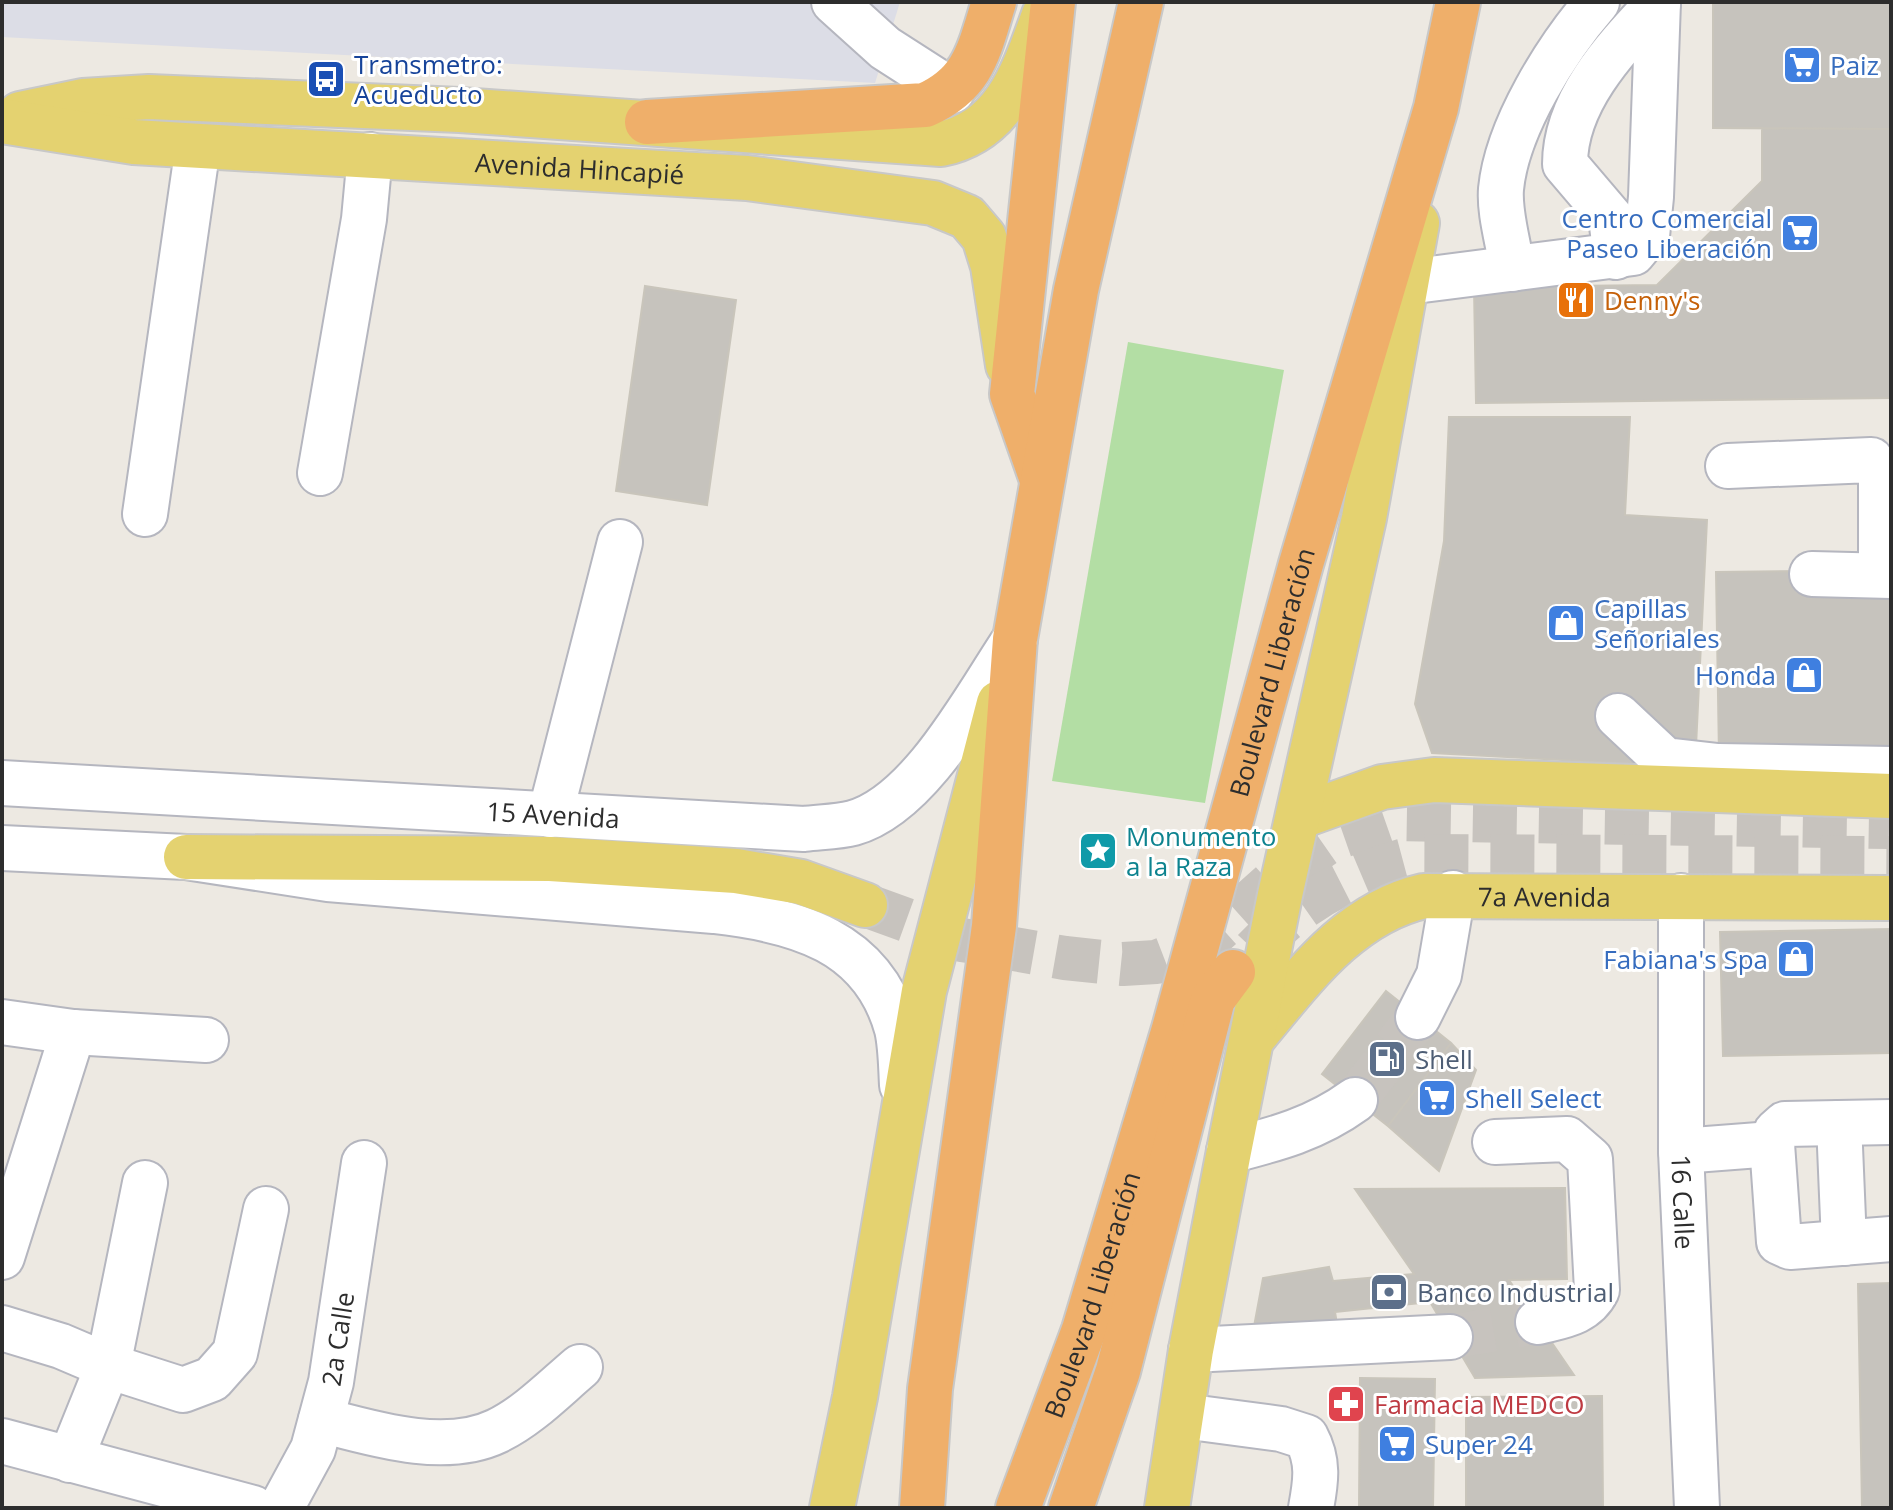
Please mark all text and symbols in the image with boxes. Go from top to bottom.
supermarket icon: Paiz [1781,44,1823,86]
place label: Transmetro: Acueducto [354,46,503,112]
place label: Paiz [1830,47,1879,83]
bus stop icon: Transmetro: Acueducto [305,58,347,100]
street label: Avenida Hincapié [474,144,685,192]
place label: Centro Comercial Paseo Liberación [1561,200,1772,266]
supermarket icon: Centro Comercial Paseo Liberación [1779,212,1821,254]
restaurant icon: Denny's [1555,279,1597,321]
place label: Denny's [1604,282,1700,318]
street label: Boulevard Liberación [1220,543,1323,801]
place label: Capillas Señoriales [1594,590,1720,656]
shop icon: Capillas Señoriales [1545,602,1587,644]
shop icon: Honda [1783,654,1825,696]
place label: Honda [1695,657,1776,693]
street label: 15 Avenida [485,793,621,836]
place label: Monumento a la Raza [1126,818,1276,884]
place icon: Monumento a la Raza [1077,830,1119,872]
street label: 7a Avenida [1478,878,1611,915]
shop icon: Fabiana's Spa [1775,938,1817,980]
place label: Fabiana's Spa [1603,941,1768,977]
fuel station icon: Shell [1366,1038,1408,1080]
place label: Shell [1415,1041,1473,1077]
supermarket icon: Shell Select [1416,1077,1458,1119]
place label: Shell Select [1465,1080,1601,1116]
street label: 16 Calle [1663,1154,1703,1250]
street label: Boulevard Liberación [1035,1167,1148,1423]
bank icon: Banco Industrial [1368,1271,1410,1313]
place label: Banco Industrial [1417,1274,1614,1310]
street label: 2a Calle [313,1289,362,1388]
pharmacy icon: Farmacia MEDCO [1325,1383,1367,1425]
place label: Farmacia MEDCO [1374,1386,1585,1422]
supermarket icon: Super 24 [1376,1423,1418,1465]
place label: Super 24 [1425,1426,1533,1462]

